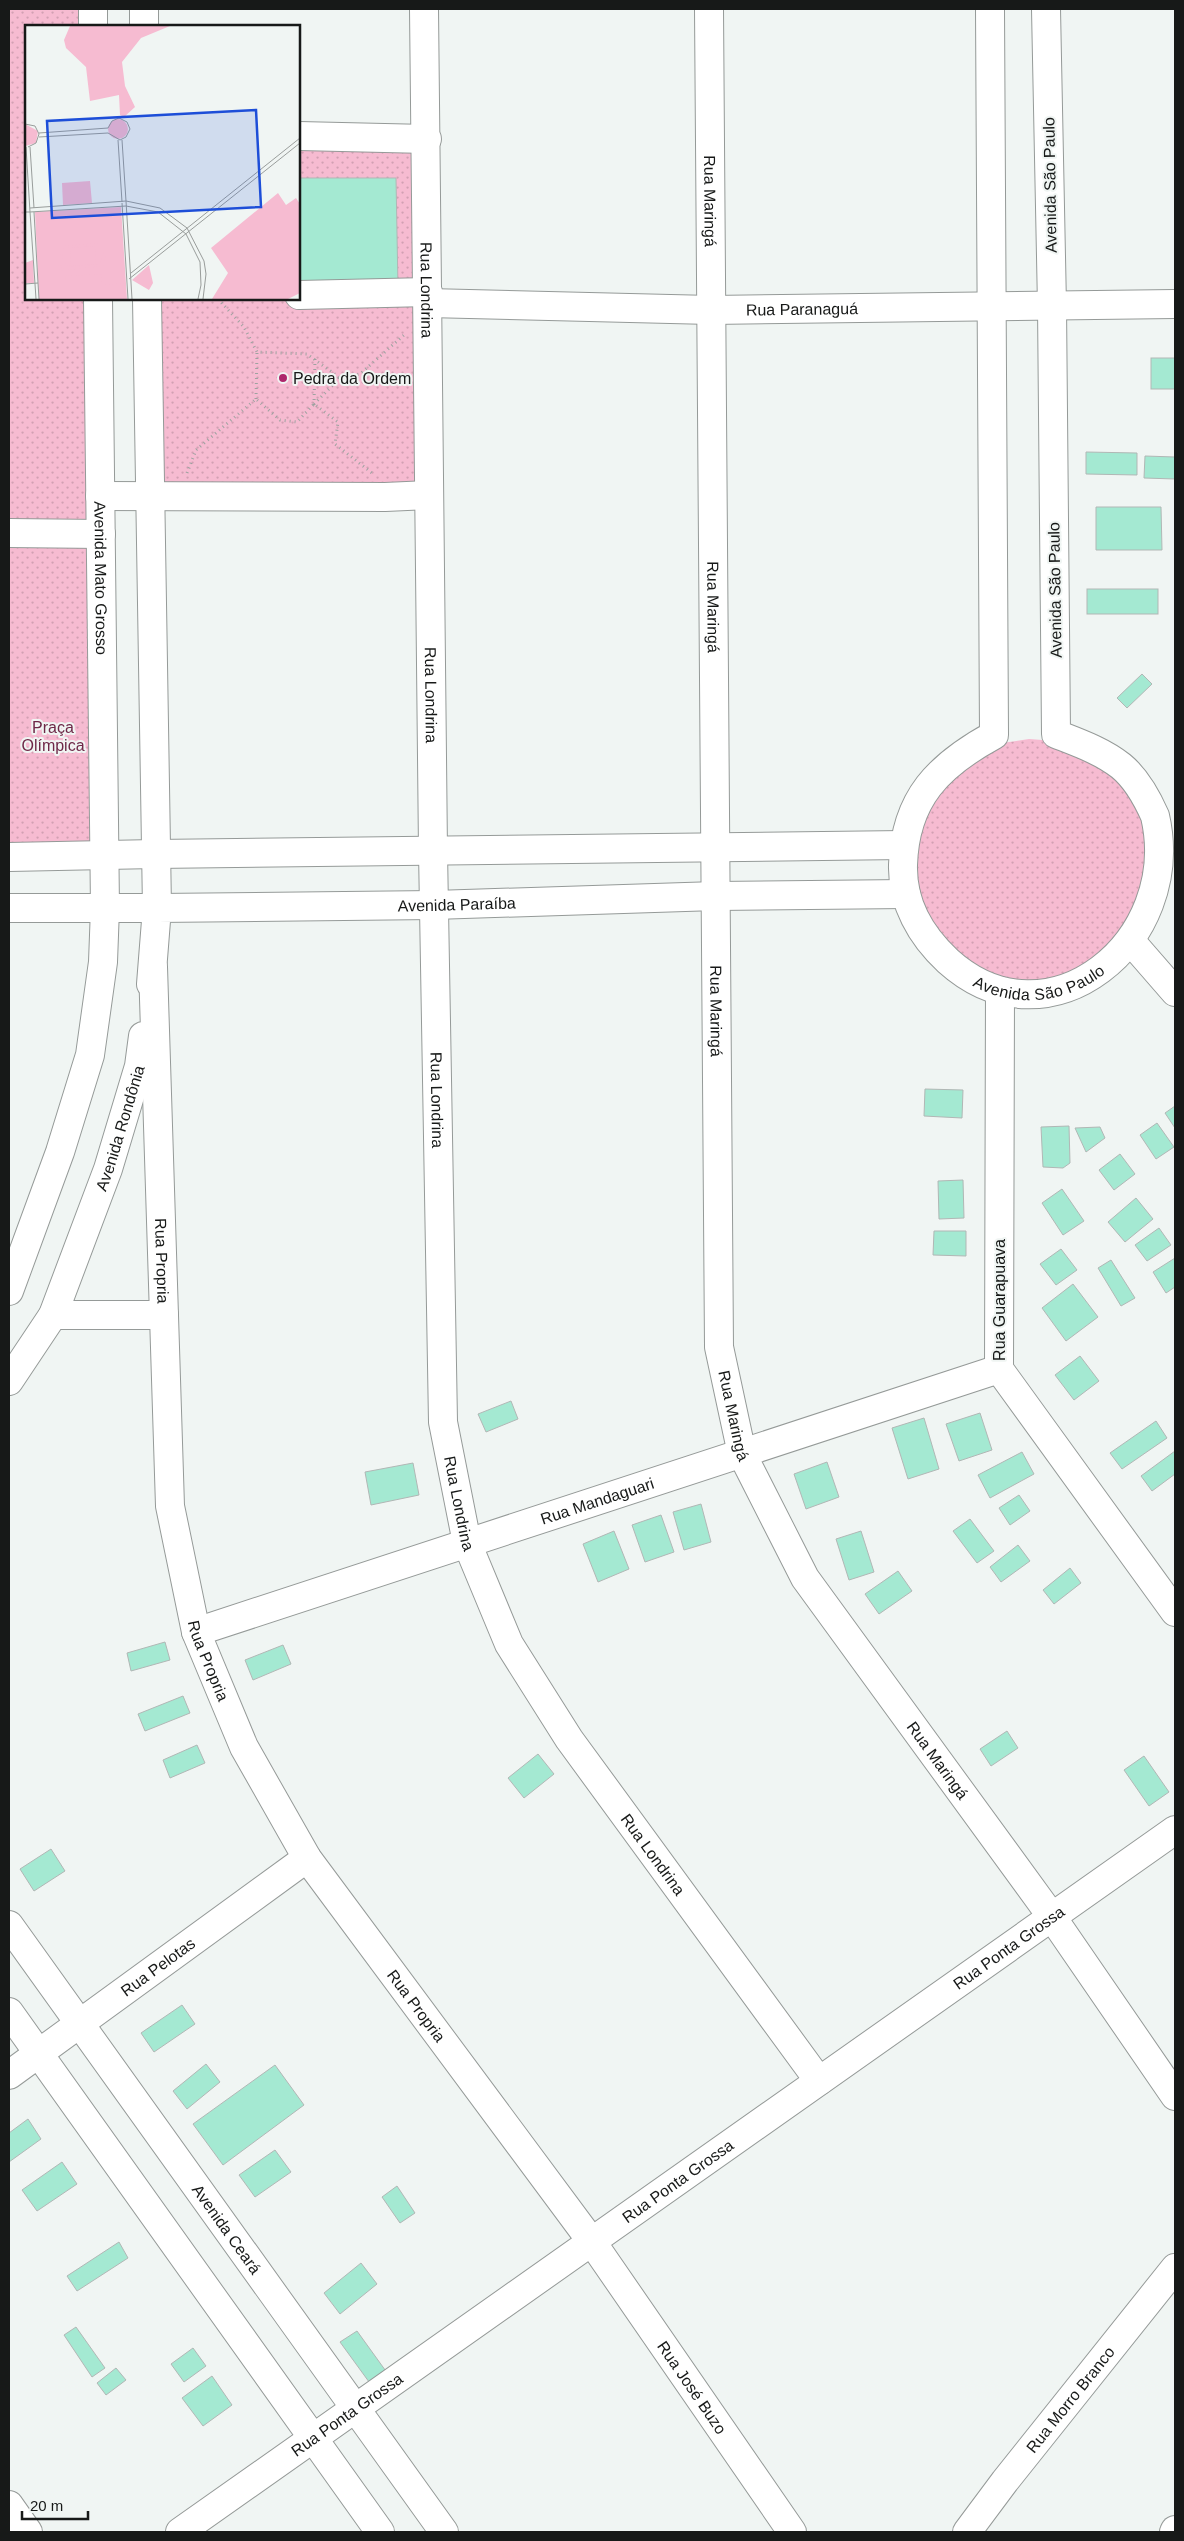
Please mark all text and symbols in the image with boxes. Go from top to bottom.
inset map [25,25,300,300]
street label: Avenida São Paulo [1040,117,1060,253]
street label: Rua Maringá [702,155,719,247]
street label: Rua Londrina [418,242,436,338]
street label: Rua Paranaguá [746,300,858,318]
place label: Pedra da Ordem [293,370,411,387]
marker: Pedra da Ordem [277,372,289,384]
street label: Avenida Mato Grosso [92,501,111,655]
street label: Avenida São Paulo [1045,522,1065,658]
street label: Rua Maringá [705,561,722,653]
street label: Rua Londrina [422,647,440,743]
park label: Praça Olímpica [21,719,85,754]
street label: Avenida Paraíba [398,894,516,914]
street label: Avenida São Paulo [971,961,1107,1003]
street label: Rua Maringá [708,965,725,1057]
street label: Rua Londrina [428,1052,447,1148]
street label: Avenida Rondônia [92,1063,147,1193]
street label: Rua Propria [152,1218,172,1304]
street label: Rua Guarapuava [991,1239,1008,1361]
street label: Rua Maringá [716,1369,752,1464]
street label: Rua Londrina [441,1454,478,1553]
street label: Rua Mandaguari [538,1474,656,1527]
street label: Rua Propria [185,1619,232,1703]
street label: Rua Maringá [904,1718,972,1802]
street label: Rua Londrina [618,1810,689,1898]
street label: Rua Ponta Grossa [950,1902,1067,1992]
street label: Rua Pelotas [117,1934,198,1999]
street label: Rua Propria [384,1966,449,2045]
street label: Rua Ponta Grossa [619,2136,736,2226]
street label: Avenida Ceará [189,2181,265,2277]
street label: Rua José Buzo [654,2338,730,2437]
street label: Rua Morro Branco [1023,2343,1118,2456]
street label: Rua Ponta Grossa [288,2369,405,2459]
scale bar [22,2488,89,2520]
text: 20 m [30,2497,63,2514]

